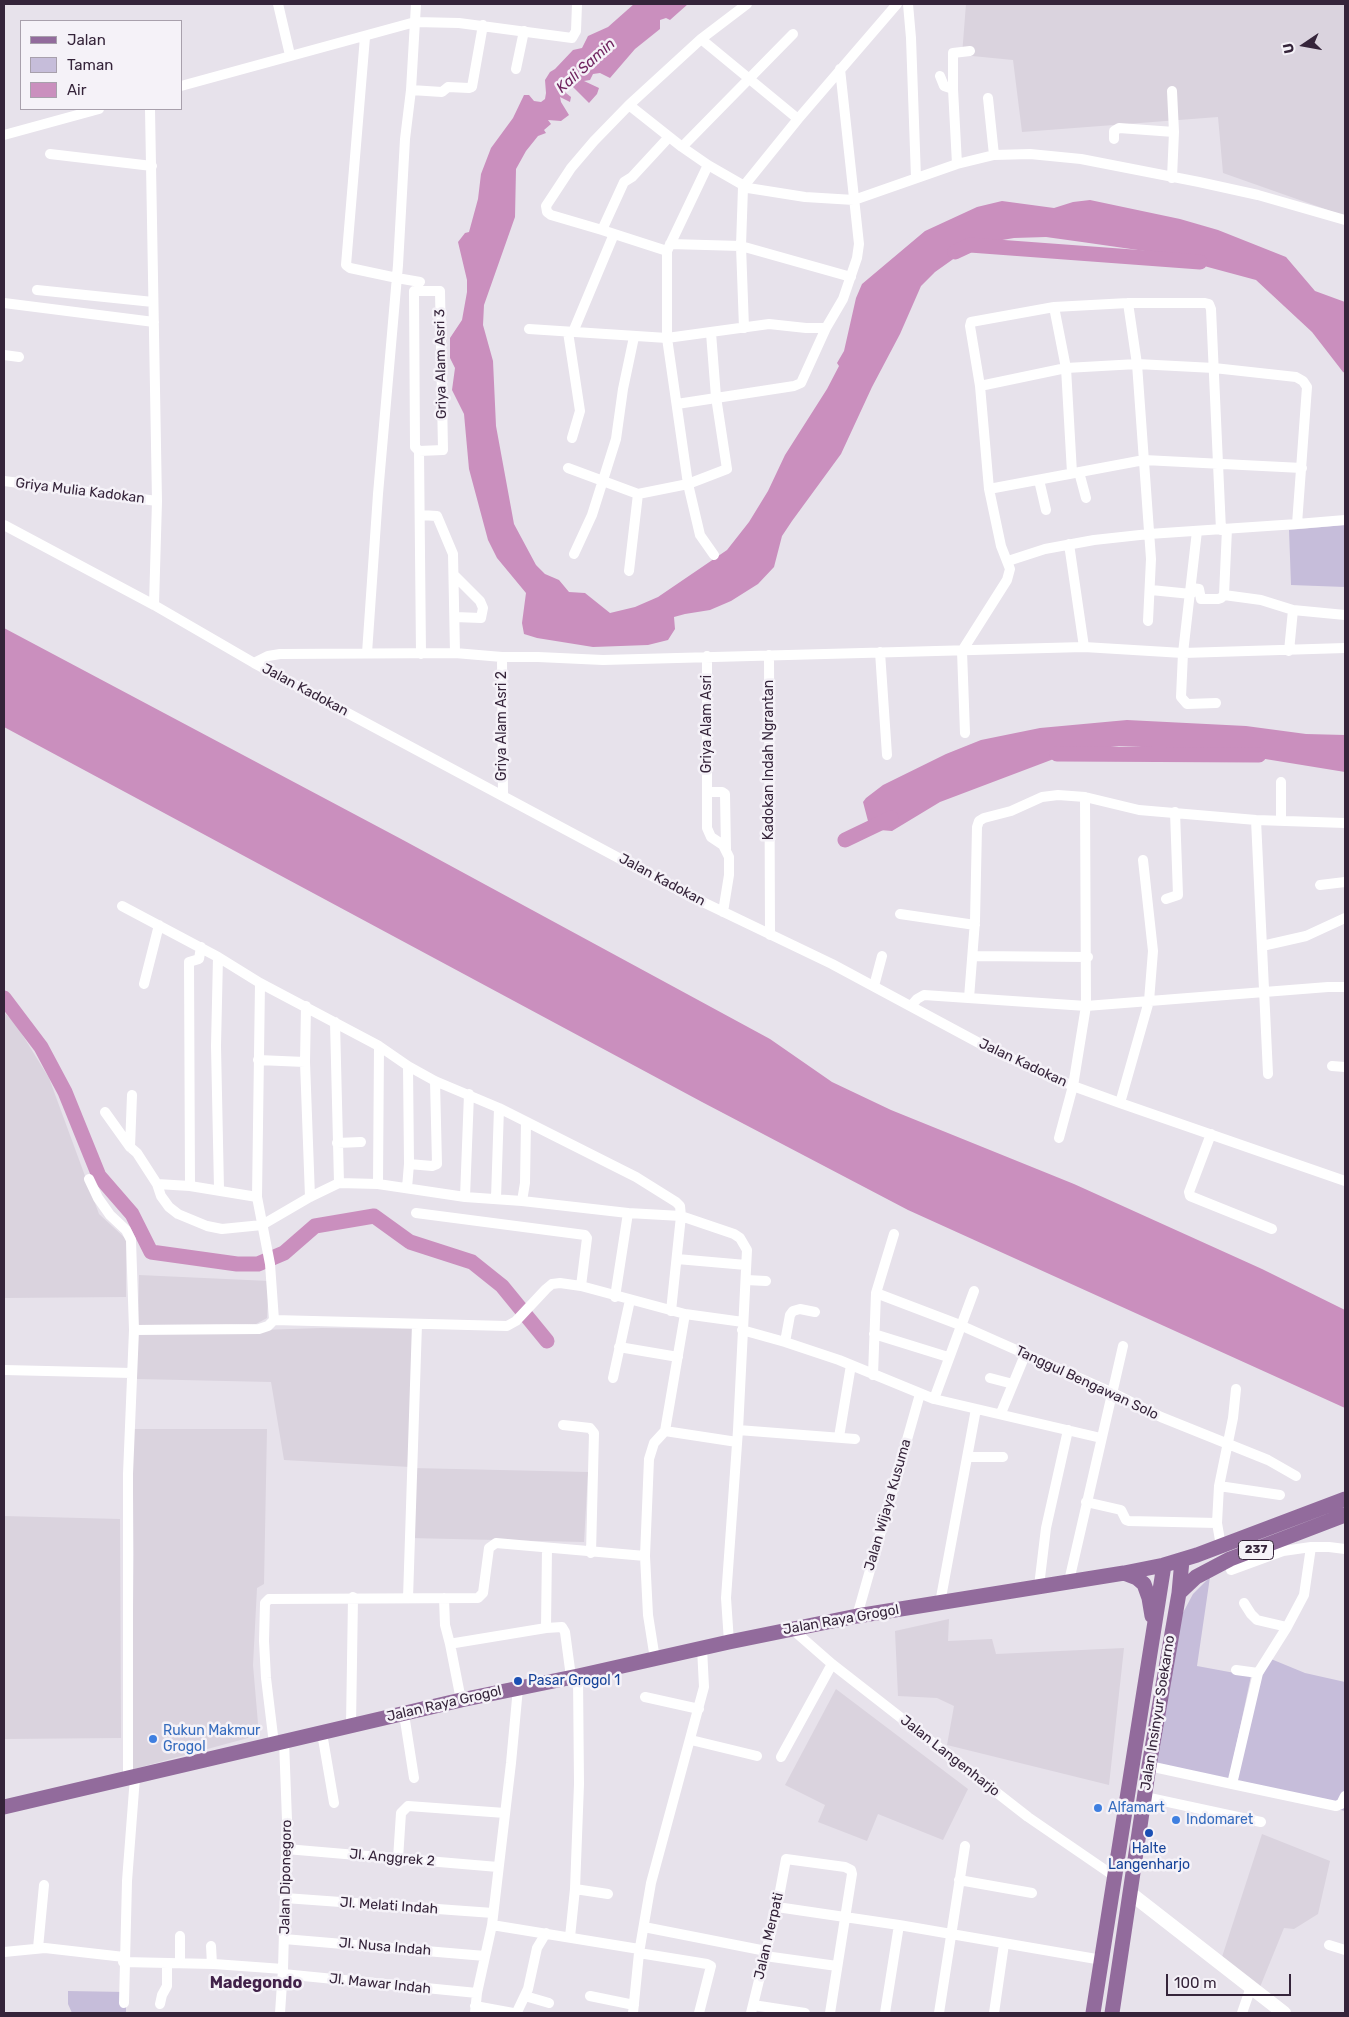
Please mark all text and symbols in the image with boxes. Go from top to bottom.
legend [20,20,182,110]
north arrow [1279,20,1329,70]
text: Jalan [67,31,106,49]
water label: Kali Samin [553,35,619,97]
text: U [1279,41,1298,55]
text: Taman [67,56,113,74]
text: Air [67,81,86,99]
street label: Griya Alam Asri 3 [432,309,450,419]
street label: Griya Mulia Kadokan [14,475,146,507]
street label: Jalan Kadokan [259,660,351,720]
street label: Griya Alam Asri 2 [494,671,510,781]
street label: Griya Alam Asri [699,675,715,773]
street label: Kadokan Indah Ngrantan [761,680,777,840]
street label: Jalan Kadokan [616,850,708,910]
street label: Jalan Kadokan [976,1035,1070,1091]
street label: Tanggul Bengawan Solo [1013,1343,1161,1423]
street label: Jalan Wijaya Kusuma [861,1437,915,1573]
road number: 237 [1238,1540,1274,1560]
street label: Jalan Raya Grogol [782,1602,900,1638]
street label: Jalan Insinyur Soekarno [1137,1634,1179,1792]
place label: Pasar Grogol 1 [528,1673,620,1689]
marker: Pasar Grogol 1 [512,1675,524,1687]
street label: Jalan Raya Grogol [385,1683,503,1725]
street label: Jalan Langenharjo [897,1712,1003,1800]
place label: Rukun Makmur Grogol [163,1723,260,1755]
marker: Rukun Makmur Grogol [147,1733,159,1745]
place label: Alfamart [1108,1800,1165,1816]
marker: Alfamart [1092,1802,1104,1814]
place label: Indomaret [1186,1812,1253,1828]
marker: Indomaret [1170,1814,1182,1826]
street label: Jalan Diponegoro [277,1819,295,1935]
marker: Halte Langenharjo [1143,1827,1155,1839]
place label: Halte Langenharjo [1108,1841,1190,1874]
street label: Jl. Anggrek 2 [349,1846,435,1870]
street label: Jalan Merpati [751,1891,787,1981]
street label: Jl. Melati Indah [339,1894,439,1918]
street label: Jl. Nusa Indah [338,1935,432,1959]
scale bar [1169,1964,1294,1996]
street label: Jl. Mawar Indah [328,1970,432,1998]
district label: Madegondo [210,1973,302,1993]
text: 100 m [1174,1974,1216,1992]

